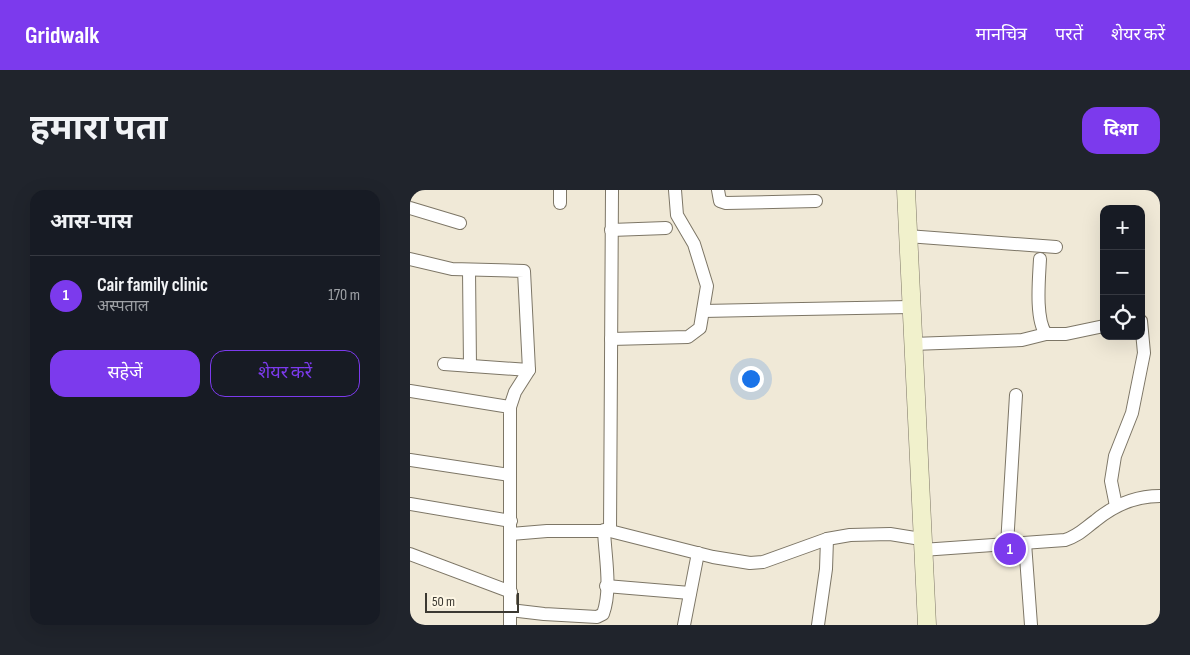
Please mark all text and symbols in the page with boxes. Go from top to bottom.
text: Gridwalk [25,21,99,50]
text: मानचित्र [976,24,1027,45]
text: परतें [1055,24,1083,45]
text: शेयर करें [1111,24,1165,45]
text: हमारा पता [30,107,168,150]
button: दिशा [1082,107,1160,154]
map controls [1100,205,1145,340]
button: + [1100,205,1145,250]
text: आस-पास [50,209,132,234]
button: − [1100,250,1145,295]
text: Cair family clinic [97,274,208,297]
text: 1 [63,286,69,305]
text: 170 m [328,286,360,305]
button: locate [1100,295,1145,340]
text: अस्पताल [97,297,149,316]
button: सहेजें [50,350,200,397]
button: शेयर करें [210,350,360,397]
your location [738,366,764,392]
pin: 1 [994,530,1026,568]
scale bar [425,590,519,613]
text: 50 m [432,593,455,610]

